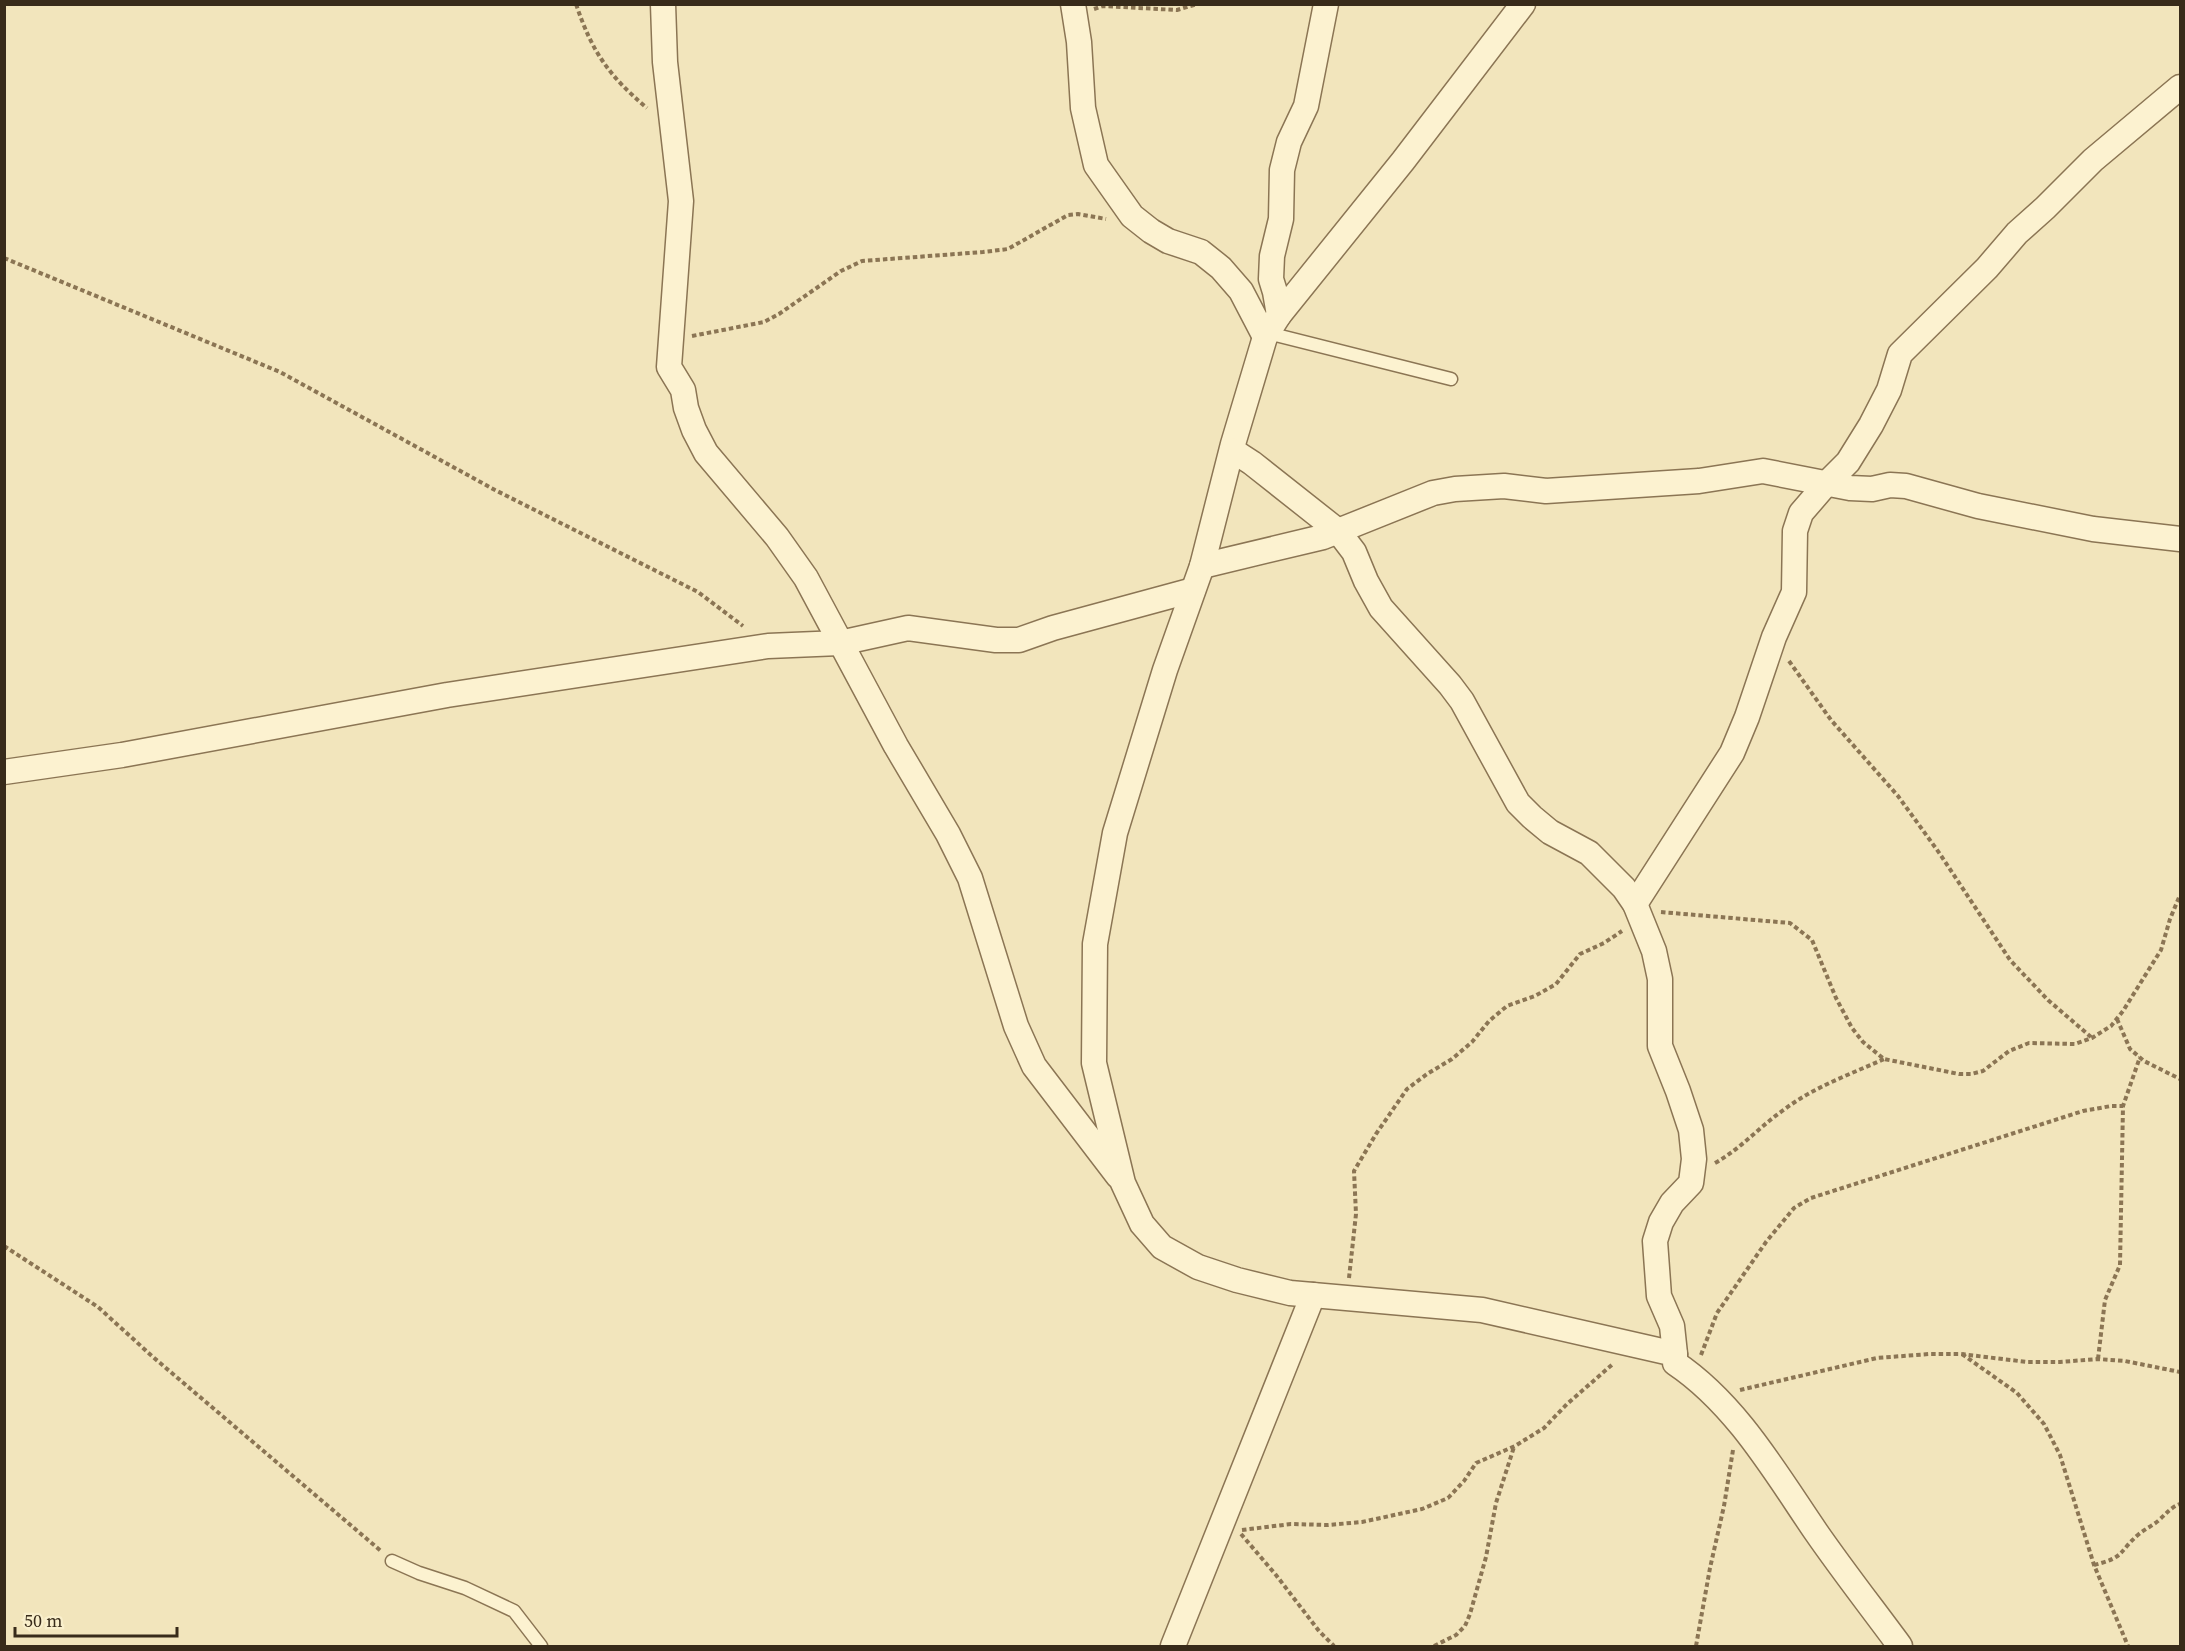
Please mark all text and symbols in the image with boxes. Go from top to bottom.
scale bar [15,1600,177,1638]
text: 50 m [24,1608,62,1633]

